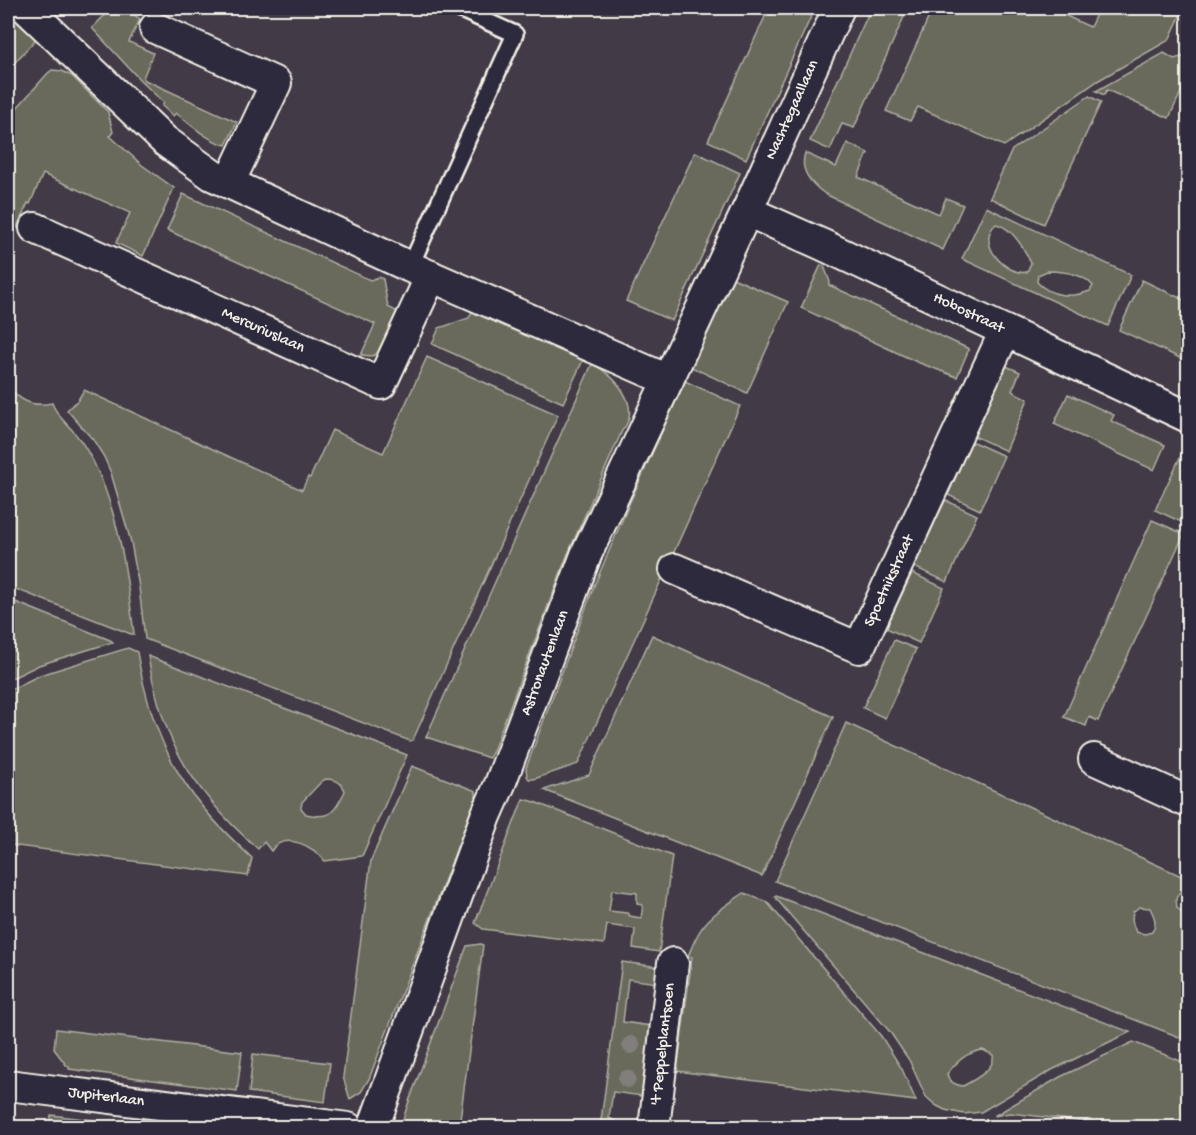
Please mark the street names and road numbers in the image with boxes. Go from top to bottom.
street label: Nachtegaallaan [762,57,824,163]
street label: Hobostraat [930,289,1008,339]
street label: Mercuriuslaan [218,304,308,358]
street label: Spoetnikstraat [861,531,920,630]
street label: Astronautenlaan [517,607,574,718]
street label: 't Peppelplantsoen [647,982,680,1107]
street label: Jupiterlaan [67,1083,146,1112]

